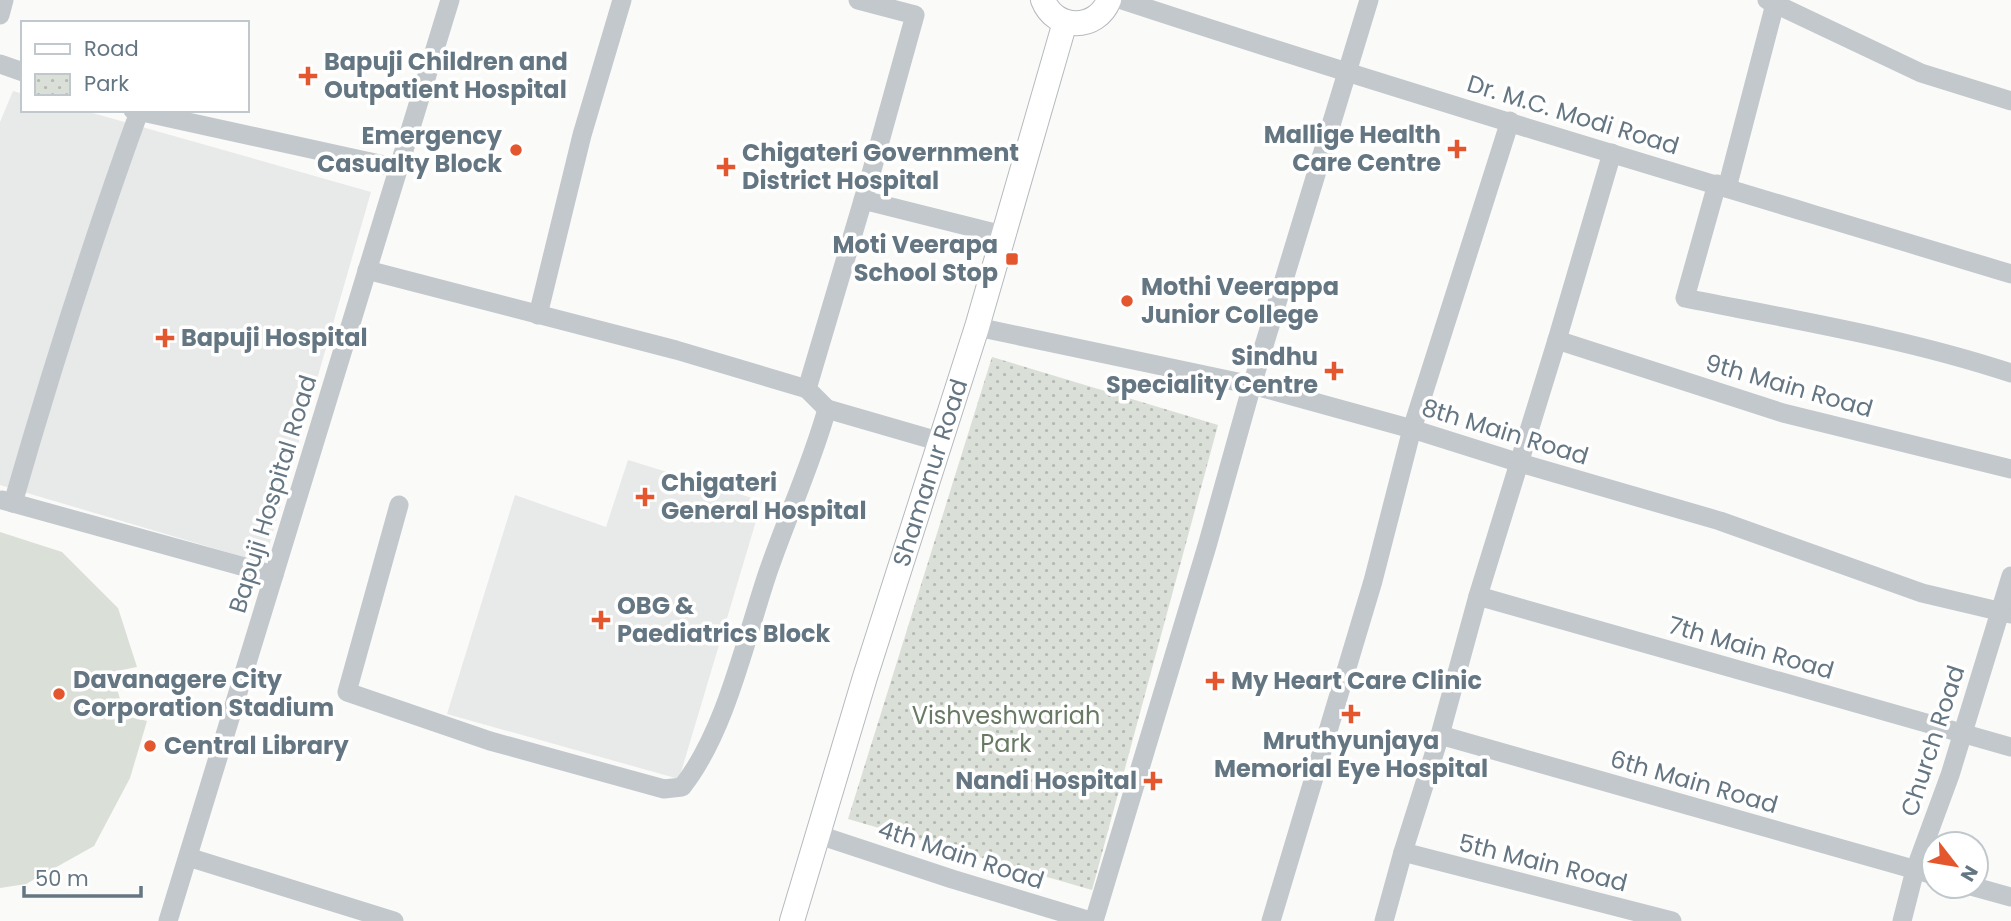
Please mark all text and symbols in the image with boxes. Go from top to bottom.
legend [21,21,248,112]
text: Road [84,34,139,63]
place label: Bapuji Children and Outpatient Hospital [324,45,568,106]
marker: Bapuji Children and Outpatient Hospital [298,66,318,86]
street label: Dr. M.C. Modi Road [1463,67,1683,162]
text: Park [84,69,129,98]
place label: Mallige Health Care Centre [1264,118,1441,179]
place label: Emergency Casualty Block [317,119,503,180]
place label: Chigateri Government District Hospital [742,136,1019,197]
marker: Mallige Health Care Centre [1447,139,1467,159]
marker: Emergency Casualty Block [508,142,524,158]
marker: Chigateri Government District Hospital [716,157,736,177]
place label: Moti Veerapa School Stop [833,228,998,289]
marker: Moti Veerapa School Stop [1004,251,1020,267]
place label: Mothi Veerappa Junior College [1141,270,1339,331]
marker: Mothi Veerappa Junior College [1119,293,1135,309]
place label: Bapuji Hospital [181,321,368,354]
marker: Bapuji Hospital [155,328,175,348]
place label: Sindhu Speciality Centre [1106,340,1318,401]
street label: 9th Main Road [1702,346,1877,425]
marker: Sindhu Speciality Centre [1324,361,1344,381]
street label: Bapuji Hospital Road [221,371,324,617]
street label: Shamanur Road [884,375,975,571]
street label: 8th Main Road [1418,391,1593,473]
place label: Chigateri General Hospital [661,466,867,527]
marker: Chigateri General Hospital [635,487,655,507]
place label: OBG & Paediatrics Block [617,589,831,650]
street label: 7th Main Road [1665,608,1838,687]
marker: OBG & Paediatrics Block [591,610,611,630]
street label: Church Road [1893,661,1972,821]
place label: Davanagere City Corporation Stadium [73,663,334,724]
place label: My Heart Care Clinic [1231,664,1482,697]
marker: My Heart Care Clinic [1205,671,1225,691]
marker: Davanagere City Corporation Stadium [51,686,67,702]
park label: Vishveshwariah Park [912,699,1100,760]
marker: Mruthyunjaya Memorial Eye Hospital [1341,704,1361,724]
place label: Mruthyunjaya Memorial Eye Hospital [1214,724,1488,785]
place label: Central Library [164,729,349,762]
marker: Central Library [142,738,158,754]
street label: 6th Main Road [1607,742,1782,821]
place label: Nandi Hospital [955,764,1137,797]
marker: Nandi Hospital [1143,771,1163,791]
street label: 4th Main Road [874,812,1048,897]
street label: 5th Main Road [1455,826,1631,899]
north arrow [1920,830,1990,900]
scale bar [24,855,142,899]
text: N [1954,860,1984,887]
text: 50 m [35,864,89,893]

